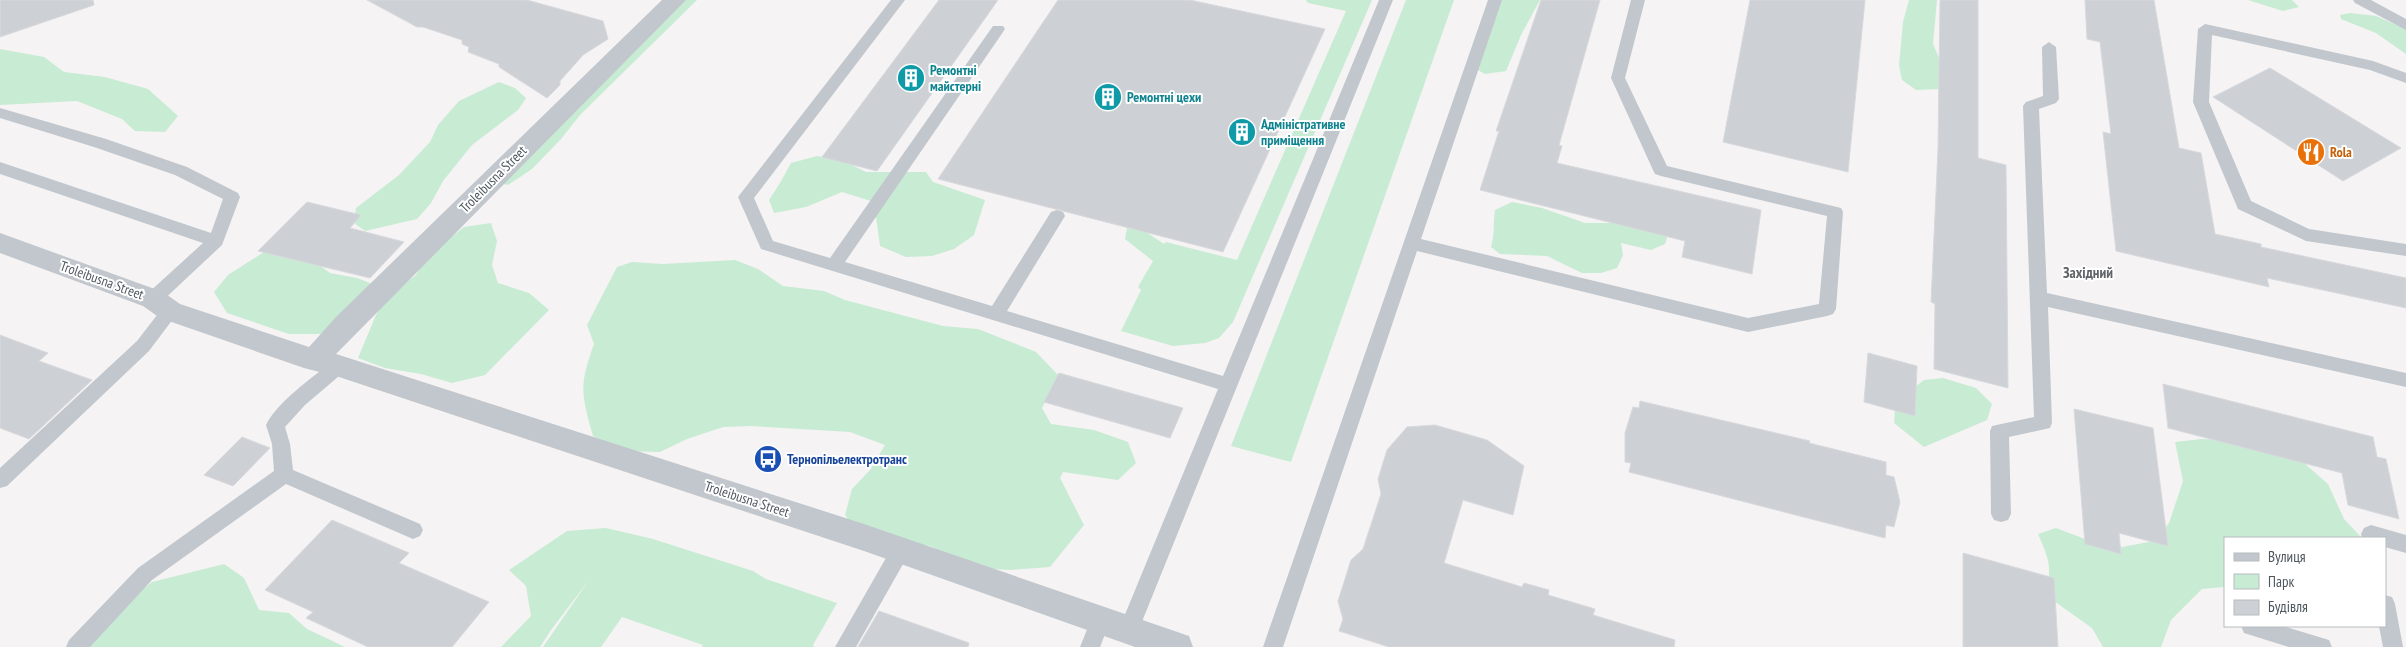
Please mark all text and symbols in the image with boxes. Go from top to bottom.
place label: Ремонтні майстерні [930,61,981,95]
building icon: Ремонтні майстерні [896,63,926,93]
building icon: Ремонтні цехи [1093,82,1123,112]
place label: Ремонтні цехи [1127,88,1201,106]
place label: Адміністративне приміщення [1260,115,1346,149]
building icon: Адміністративне приміщення [1227,117,1257,147]
restaurant icon: Rola [2296,137,2326,167]
street label: Troleibusna Street [456,142,530,216]
place label: Rola [2330,143,2352,161]
street label: Troleibusna Street [58,257,146,303]
district label: Західний [2063,263,2113,282]
bus stop icon: Тернопільелектротранс [753,444,783,474]
place label: Тернопільелектротранс [787,450,907,468]
street label: Troleibusna Street [703,477,792,521]
legend [2224,537,2386,627]
text: Вулиця [2268,547,2306,566]
text: Парк [2268,572,2294,591]
text: Будівля [2268,597,2308,616]

